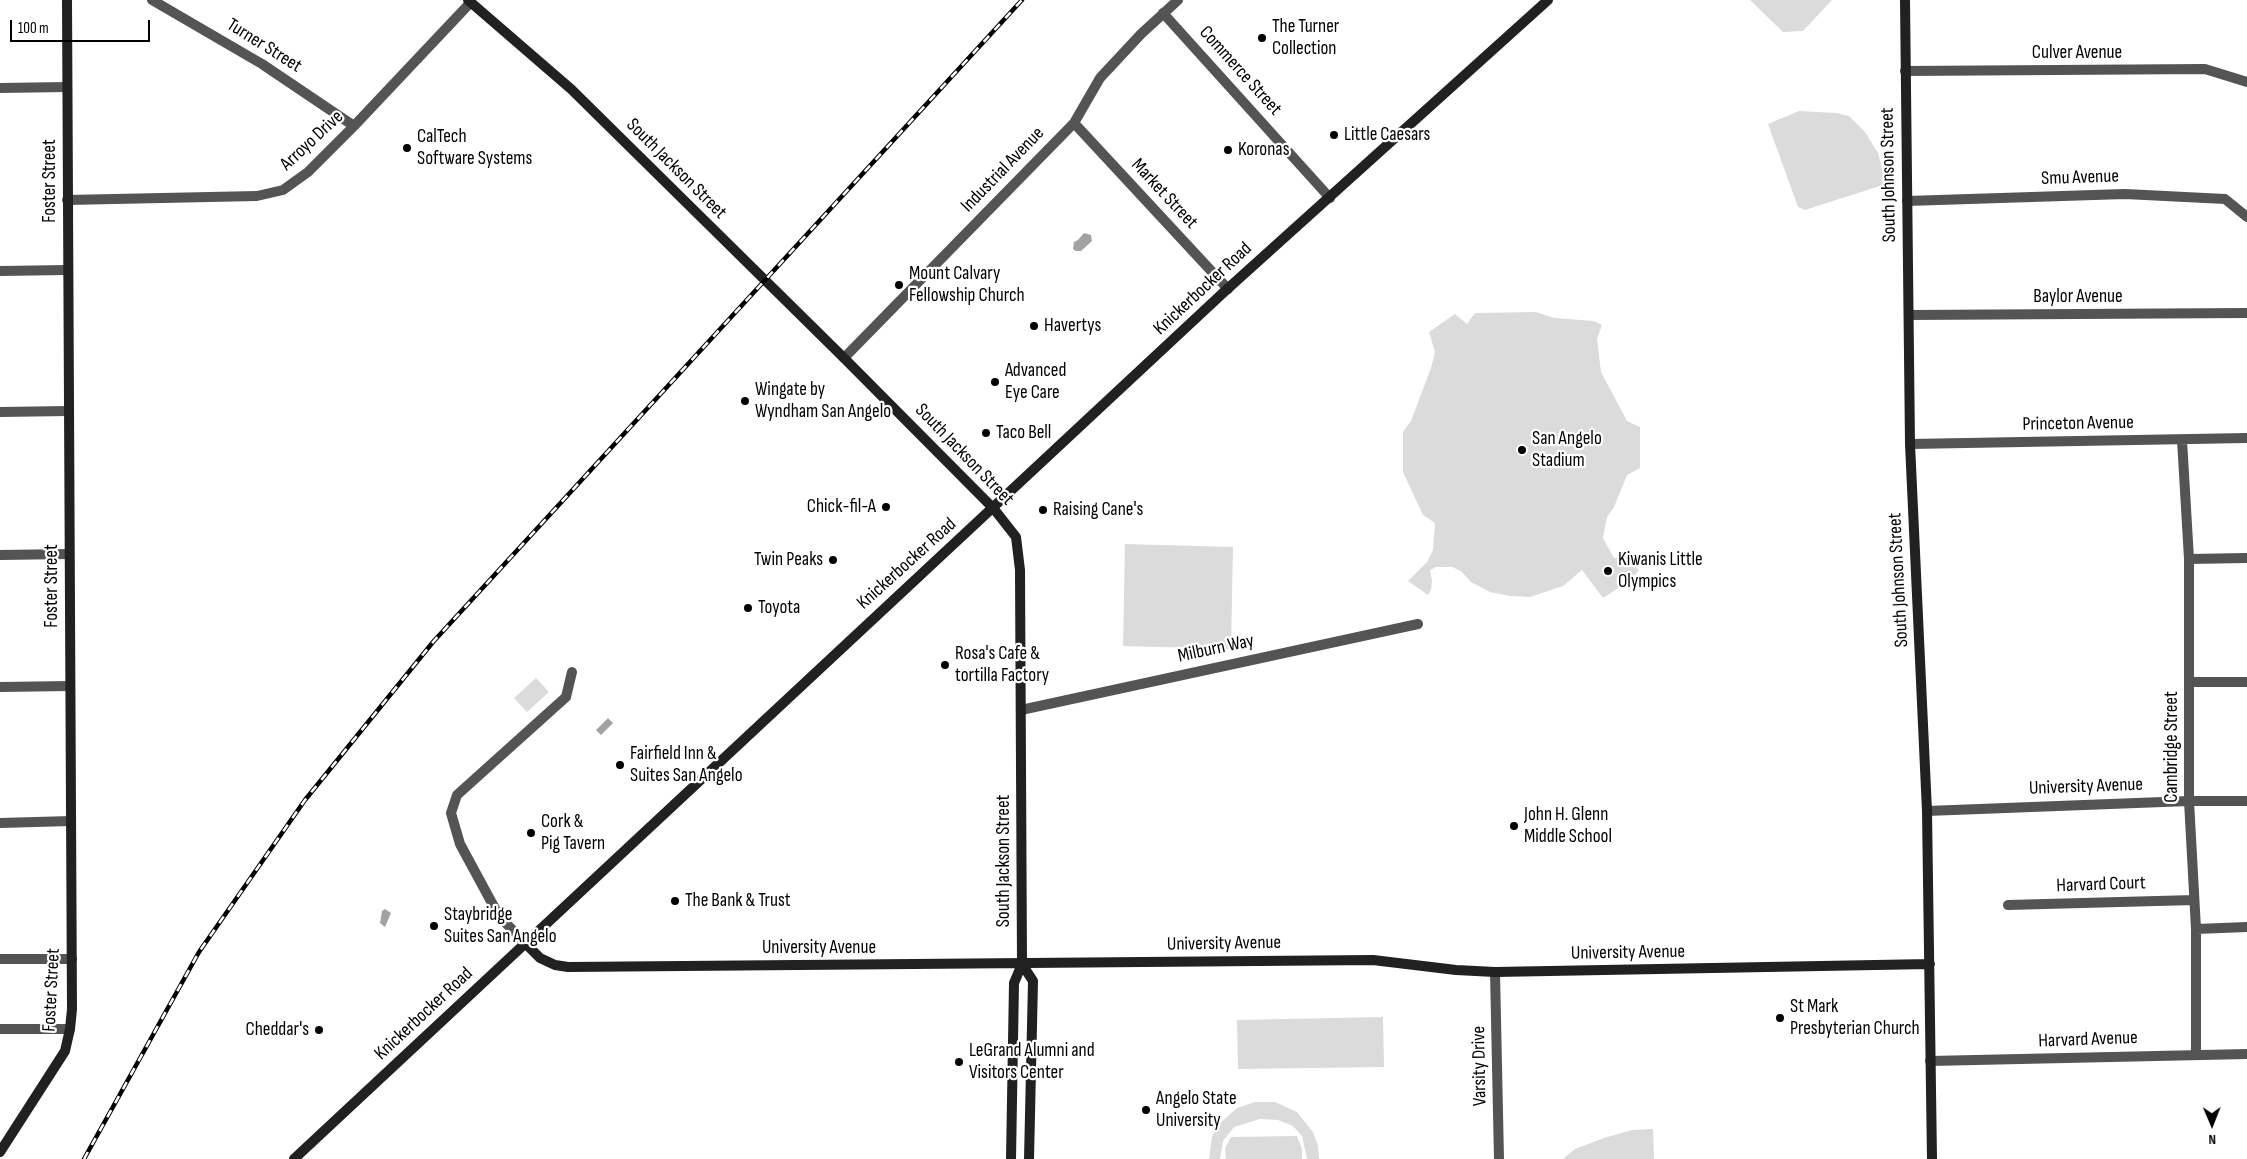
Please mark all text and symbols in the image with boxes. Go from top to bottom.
scale bar [12,10,152,42]
street label: Turner Street [222,14,306,78]
place label: The Turner Collection [1272,16,1339,60]
text: 100 m [18,19,49,38]
street label: Commerce Street [1194,22,1286,120]
marker: The Turner Collection [1256,32,1268,44]
street label: Culver Avenue [2032,42,2122,64]
street label: Arroyo Drive [276,106,348,176]
street label: South Johnson Street [1876,107,1902,243]
street label: South Jackson Street [621,114,731,224]
street label: Industrial Avenue [957,123,1049,217]
place label: Little Caesars [1344,124,1430,146]
place label: CalTech Software Systems [417,126,532,170]
marker: Little Caesars [1328,129,1340,141]
street label: Foster Street [39,139,61,223]
place label: Koronas [1238,139,1289,161]
marker: CalTech Software Systems [401,142,413,154]
marker: Koronas [1222,144,1234,156]
street label: Market Street [1126,154,1202,234]
street label: Smu Avenue [2041,165,2119,191]
street label: Knickerbocker Road [1149,238,1257,340]
place label: Mount Calvary Fellowship Church [909,263,1025,307]
marker: Mount Calvary Fellowship Church [893,279,905,291]
street label: Baylor Avenue [2033,286,2123,308]
place label: Havertys [1044,315,1101,337]
marker: Havertys [1028,320,1040,332]
place label: Advanced Eye Care [1005,360,1066,404]
marker: Advanced Eye Care [989,376,1001,388]
place label: Wingate by Wyndham San Angelo [755,379,891,423]
marker: Wingate by Wyndham San Angelo [739,395,751,407]
street label: South Jackson Street [910,399,1018,511]
street label: Princeton Avenue [2022,412,2134,436]
place label: Taco Bell [996,422,1051,444]
marker: Taco Bell [980,427,992,439]
place label: San Angelo Stadium [1532,428,1602,472]
marker: San Angelo Stadium [1516,444,1528,456]
place label: Chick-fil-A [807,496,876,518]
place label: Raising Cane's [1053,499,1143,521]
marker: Chick-fil-A [880,501,892,513]
marker: Raising Cane's [1037,504,1049,516]
street label: South Johnson Street [1884,512,1914,648]
street label: Knickerbocker Road [853,513,961,615]
street label: Foster Street [41,544,63,628]
place label: Twin Peaks [754,549,823,571]
place label: Kiwanis Little Olympics [1618,549,1703,593]
marker: Twin Peaks [827,554,839,566]
marker: Kiwanis Little Olympics [1602,565,1614,577]
place label: Toyota [758,597,800,619]
marker: Toyota [742,602,754,614]
street label: Milburn Way [1176,630,1256,668]
place label: Rosa's Cafe & tortilla Factory [955,643,1049,687]
marker: Rosa's Cafe & tortilla Factory [939,659,951,671]
street label: Cambridge Street [2161,691,2183,803]
place label: Fairfield Inn & Suites San Angelo [630,743,743,787]
marker: Fairfield Inn & Suites San Angelo [614,759,626,771]
street label: University Avenue [2029,774,2143,800]
street label: South Jackson Street [993,795,1015,927]
place label: John H. Glenn Middle School [1524,804,1612,848]
place label: Cork & Pig Tavern [541,811,605,855]
marker: John H. Glenn Middle School [1508,820,1520,832]
marker: Cork & Pig Tavern [525,827,537,839]
street label: Harvard Court [2056,872,2146,898]
place label: The Bank & Trust [685,890,791,912]
marker: The Bank & Trust [669,895,681,907]
place label: Staybridge Suites San Angelo [444,904,557,948]
marker: Staybridge Suites San Angelo [428,920,440,932]
street label: University Avenue [1167,932,1281,956]
street label: University Avenue [762,937,876,959]
street label: University Avenue [1571,941,1685,965]
street label: Foster Street [38,948,66,1032]
street label: Knickerbocker Road [370,963,478,1065]
place label: St Mark Presbyterian Church [1790,996,1920,1040]
marker: St Mark Presbyterian Church [1774,1012,1786,1024]
place label: Cheddar's [245,1019,309,1041]
marker: Cheddar's [313,1024,325,1036]
street label: Varsity Drive [1468,1026,1492,1106]
street label: Harvard Avenue [2038,1027,2138,1053]
place label: LeGrand Alumni and Visitors Center [969,1040,1095,1084]
marker: LeGrand Alumni and Visitors Center [953,1056,965,1068]
place label: Angelo State University [1156,1088,1237,1132]
north arrow [2187,1099,2237,1149]
marker: Angelo State University [1140,1104,1152,1116]
text: N [2208,1131,2216,1148]

